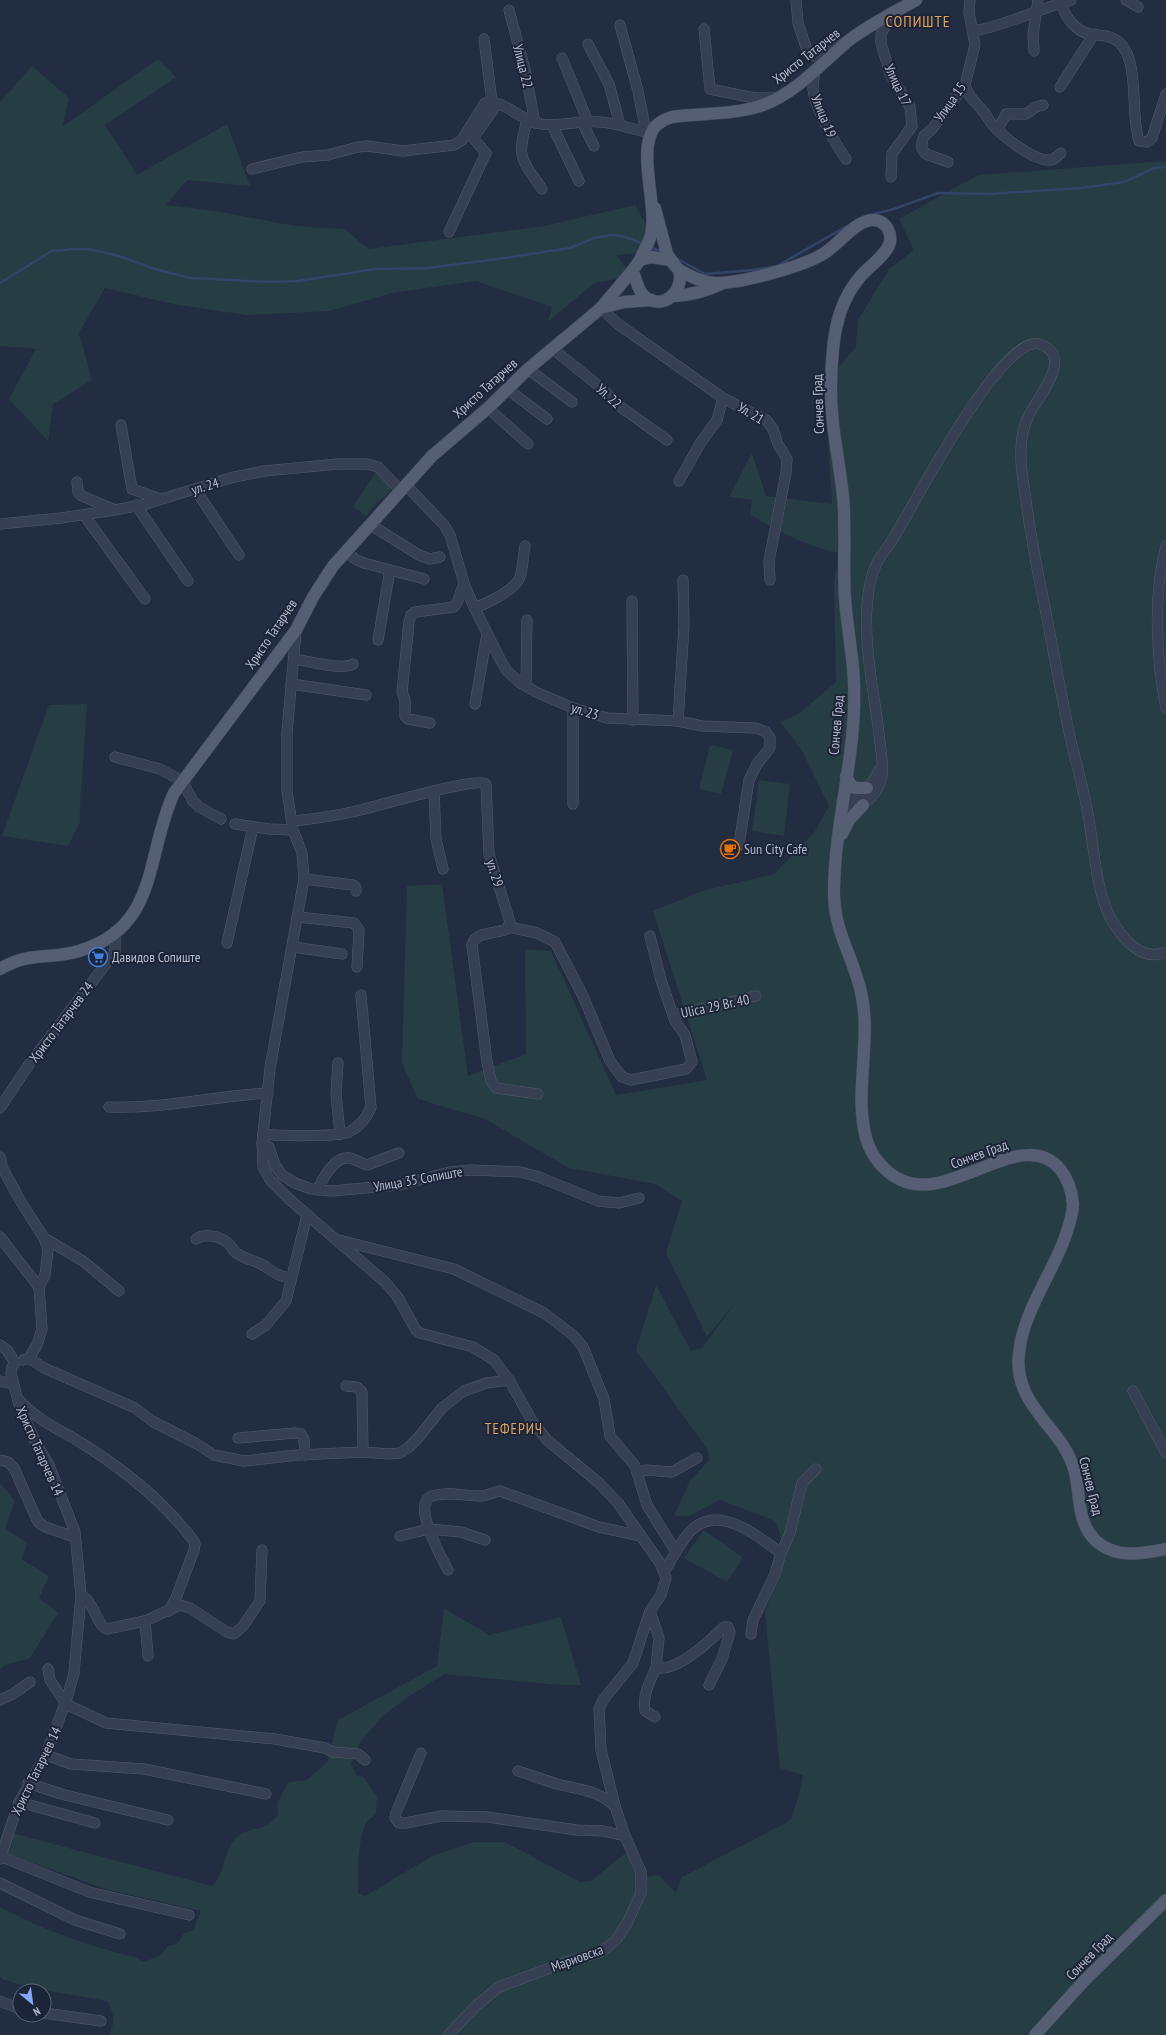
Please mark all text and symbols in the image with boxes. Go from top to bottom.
district label: СОПИШТЕ [885,11,951,31]
street label: Христо Татарчев [769,24,844,88]
street label: Улица 22 [509,42,537,90]
street label: Улица 17 [880,61,916,109]
street label: Улица 15 [930,79,970,125]
street label: Улица 19 [807,92,841,140]
street label: Христо Татарчев [449,354,521,422]
street label: Сончев Град [808,374,828,434]
street label: Ул. 22 [593,380,625,412]
street label: Ул. 21 [734,398,768,428]
street label: ул. 24 [189,473,222,498]
street label: Христо Татарчев [241,595,301,673]
street label: Сончев Град [824,695,848,755]
street label: ул. 23 [569,698,601,724]
cafe icon: Sun City Cafe [719,838,741,860]
place label: Sun City Cafe [744,840,808,858]
street label: ул. 29 [482,857,508,889]
supermarket icon: Давидов Сопиште [87,946,109,968]
place label: Давидов Сопиште [112,948,201,966]
street label: Христо Татарчев 24 [25,978,98,1066]
street label: Ulica 29 Br. 40 [679,990,751,1022]
street label: Сончев Град [948,1135,1010,1173]
street label: Улица 35 Сопиште [372,1162,464,1196]
street label: Христо Татарчев 14 [12,1403,68,1499]
district label: ТЕФЕРИЧ [485,1419,543,1438]
street label: Сончев Град [1075,1455,1107,1517]
street label: Христо Татарчев 14 [7,1723,66,1818]
street label: Сончев Град [1062,1928,1116,1984]
street label: Мариовска [548,1940,606,1976]
north arrow [12,1983,52,2023]
text: N [31,2004,43,2019]

